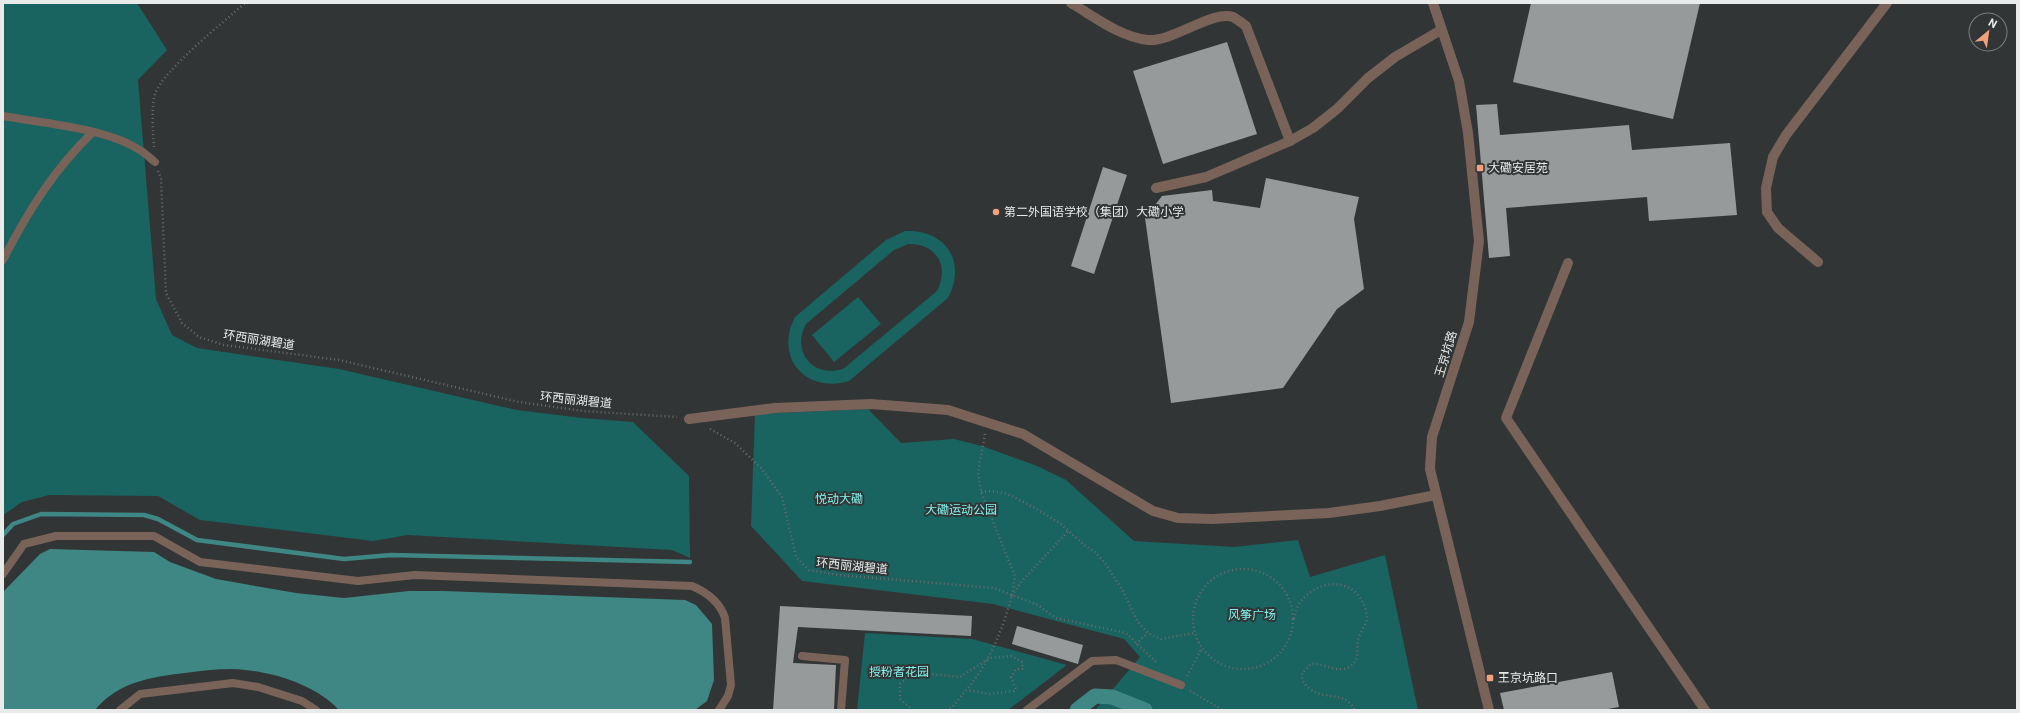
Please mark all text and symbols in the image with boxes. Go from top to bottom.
north arrow [1968,12,2008,52]
text: N [1986,16,1999,31]
place label: 大磡安居苑 [1488,161,1548,175]
marker: 大磡安居苑 [1475,163,1485,173]
place label: 第二外国语学校（集团）大磡小学 [1004,205,1184,219]
marker: 第二外国语学校（集团）大磡小学 [991,207,1001,217]
street label: 环西丽湖碧道 [222,327,296,353]
street label: 王京坑路 [1432,329,1460,379]
street label: 环西丽湖碧道 [539,389,613,411]
park label: 悦动大磡 [815,492,863,506]
park label: 大磡运动公园 [925,503,997,517]
street label: 环西丽湖碧道 [815,555,889,577]
park label: 风筝广场 [1228,608,1276,622]
park label: 授粉者花园 [869,665,929,679]
place label: 王京坑路口 [1498,671,1558,685]
marker: 王京坑路口 [1485,673,1495,683]

